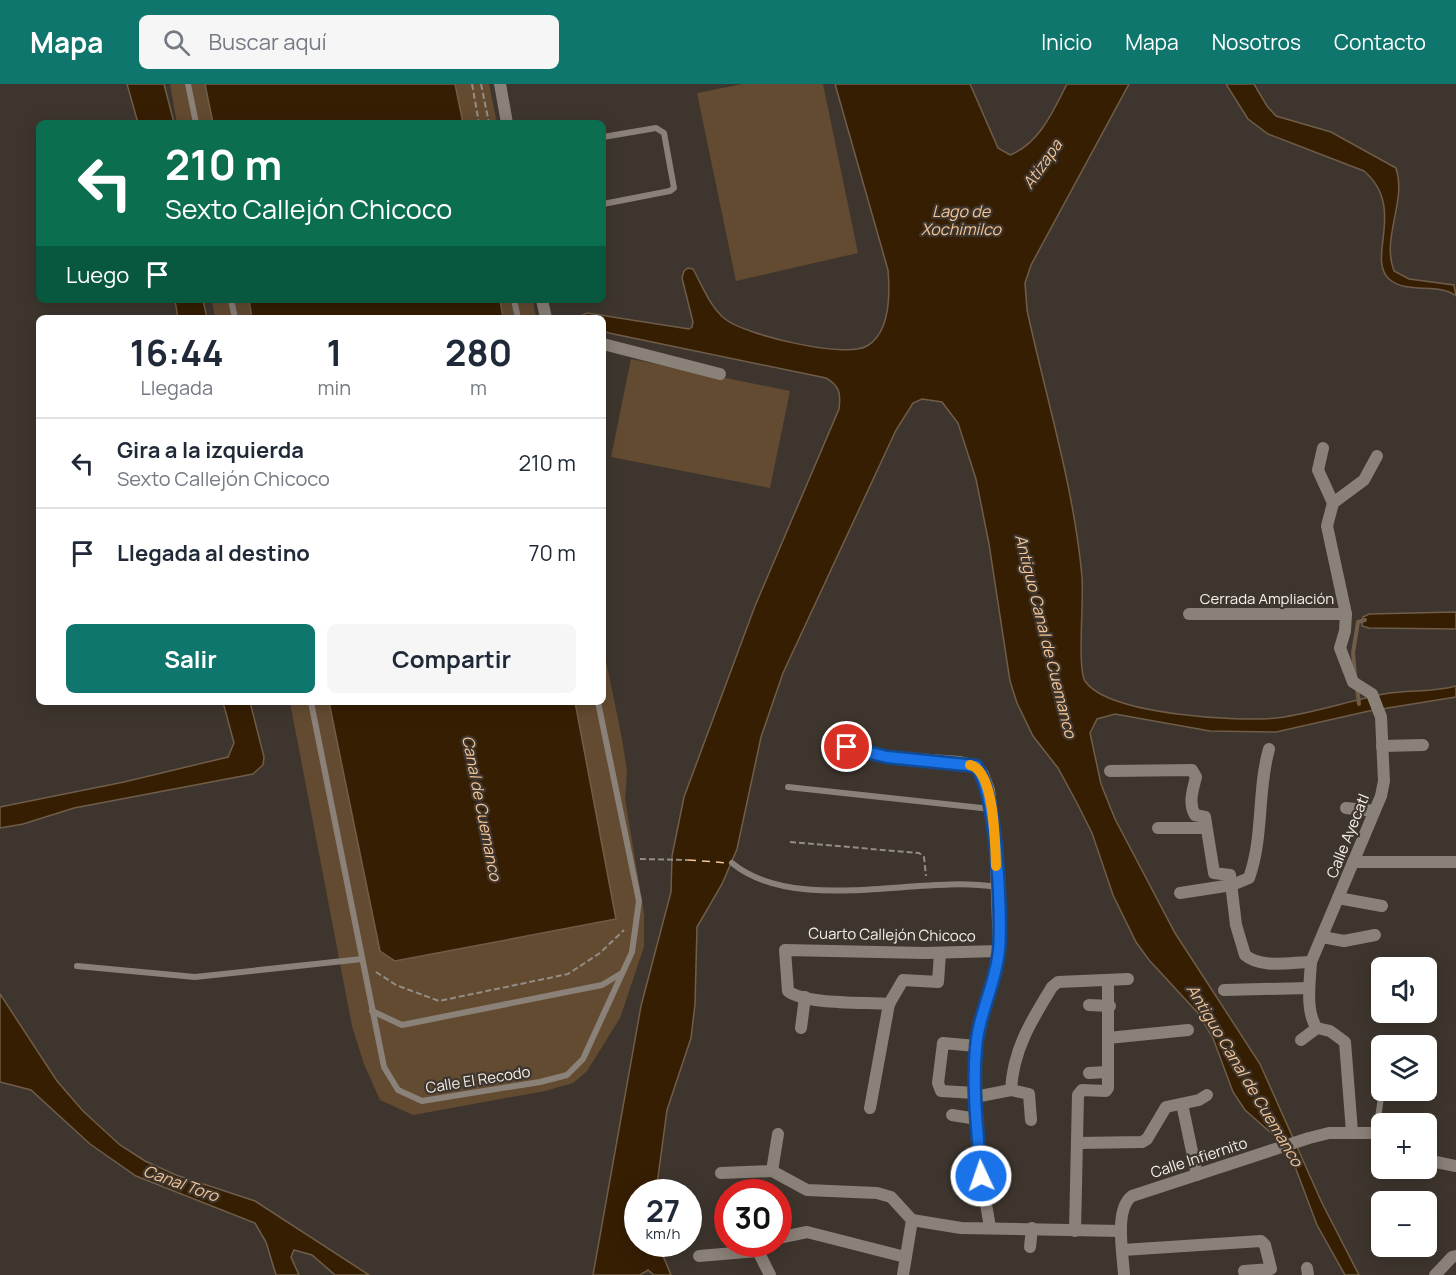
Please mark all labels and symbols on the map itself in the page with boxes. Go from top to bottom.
water label: Atizapa [1017,134,1067,193]
water label: Lago de Xochimilco [921,200,1003,240]
water label: Antiguo Canal de Cuemanco [1010,532,1082,742]
street label: Cerrada Ampliación [1200,588,1334,609]
pin [821,721,872,772]
water label: Canal de Cuemanco [457,733,507,884]
street label: Calle Ayecatl [1321,791,1374,881]
street label: Cuarto Callejón Chicoco [808,923,976,946]
water label: Antiguo Canal de Cuemanco [1182,980,1309,1172]
street label: Calle El Recodo [424,1061,532,1098]
street label: Calle Infiernito [1148,1132,1250,1183]
position arrow [949,1144,1013,1208]
water label: Canal Toro [140,1159,223,1207]
speed limit sign: 30 [714,1179,792,1257]

